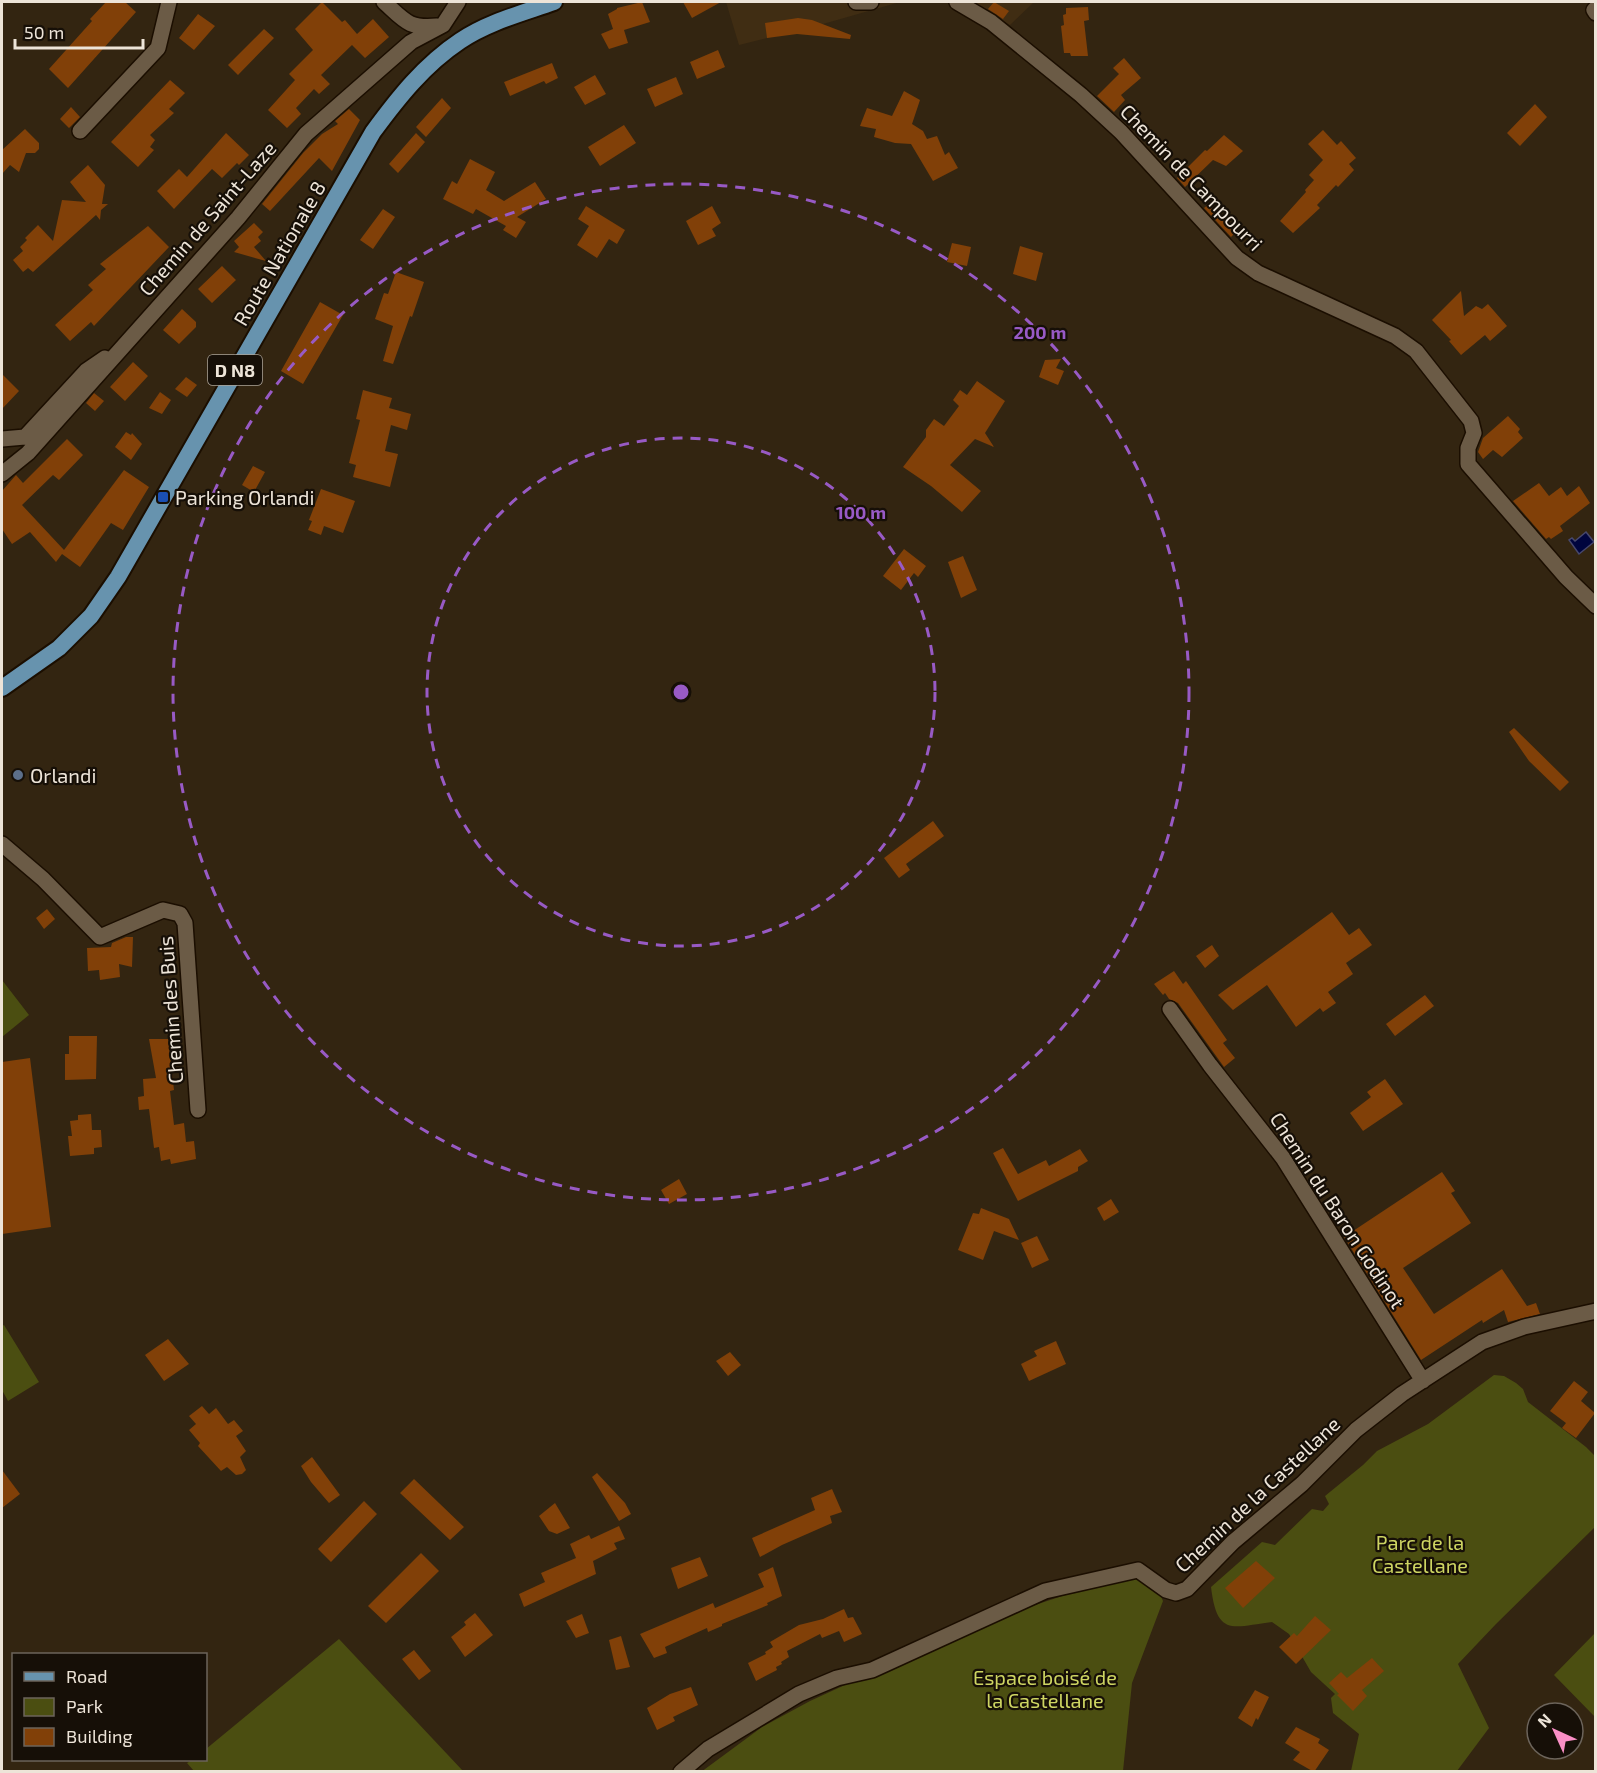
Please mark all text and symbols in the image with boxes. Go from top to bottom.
scale bar [15,12,142,50]
text: 50 m [24,21,64,43]
street label: Chemin de Campourri [1116,99,1268,255]
street label: Chemin de Saint-Laze [133,136,281,300]
street label: Route Nationale 8 [228,177,330,329]
text: 200 m [1014,321,1066,343]
road number: D N8 [208,355,262,385]
place label: Parking Orlandi [175,485,314,509]
marker: Parking Orlandi [156,490,170,504]
text: 100 m [836,501,886,523]
centre of rings [671,682,691,702]
place label: Orlandi [30,763,96,787]
marker: Orlandi [11,768,25,782]
street label: Chemin des Buis [153,935,187,1085]
street label: Chemin du Baron Godinot [1266,1107,1411,1313]
street label: Chemin de la Castellane [1170,1411,1344,1577]
park label: Parc de la Castellane [1372,1530,1468,1577]
legend [12,1653,207,1761]
text: Road [66,1665,107,1687]
park label: Espace boisé de la Castellane [973,1665,1117,1712]
text: Park [66,1695,103,1717]
north arrow [1525,1701,1585,1761]
text: N [1533,1709,1555,1731]
text: Building [66,1725,133,1747]

